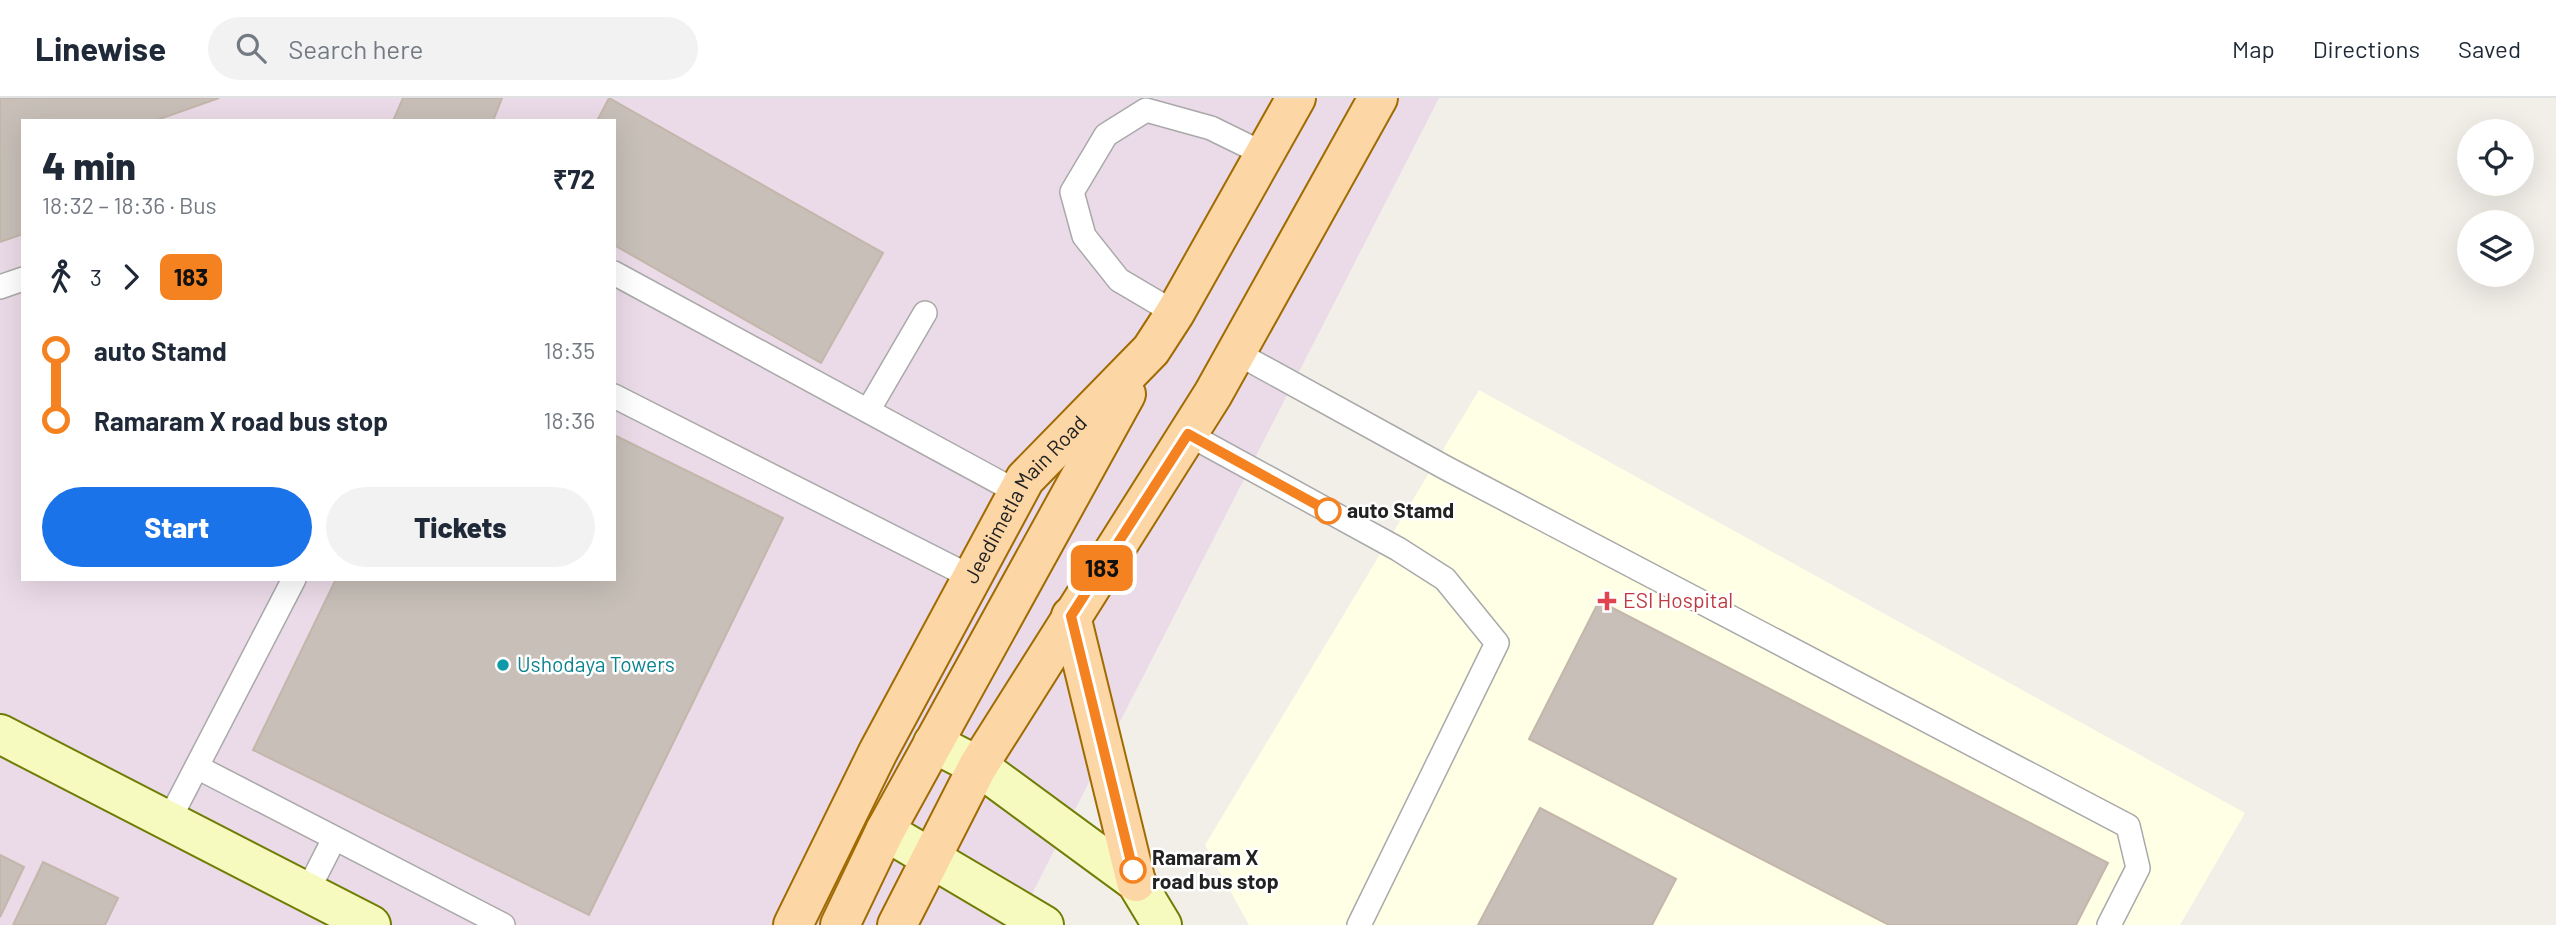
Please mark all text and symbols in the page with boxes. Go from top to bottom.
search box [208,17,698,80]
text: Linewise [35,28,166,68]
icon: search [232,29,270,67]
text: Search here [288,33,423,64]
text: Map [2232,34,2275,63]
text: Directions [2313,34,2420,63]
text: Saved [2458,34,2521,63]
map controls [2457,119,2534,287]
button: locate [2457,119,2534,196]
text: 4 min [42,142,136,188]
text: ₹72 [553,163,595,194]
text: 18:32 – 18:36 · Bus [42,191,217,219]
button: layers [2457,210,2534,287]
icon: walk [42,258,80,296]
icon: forward [112,258,150,296]
text: 183 [174,262,208,291]
text: 3 [90,263,102,291]
text: auto Stamd [94,335,227,366]
text: 18:35 [544,336,595,364]
text: Ramaram X road bus stop [94,405,388,436]
text: 18:36 [543,406,595,434]
street label: Jeedimetla Main Road [957,410,1091,587]
button: Start [42,487,312,567]
button: Tickets [326,487,595,567]
place label: auto Stamd [1347,497,1454,522]
marker: auto Stamd [1315,498,1341,524]
line badge: 183 [1062,545,1142,591]
text: 183 [1085,553,1119,582]
place label: ESI Hospital [1623,587,1733,612]
marker: ESI Hospital [1597,591,1617,611]
place label: Ushodaya Towers [517,651,675,676]
marker: Ushodaya Towers [495,657,511,673]
place label: Ramaram X road bus stop [1152,844,1279,893]
marker: Ramaram X road bus stop [1120,857,1146,883]

